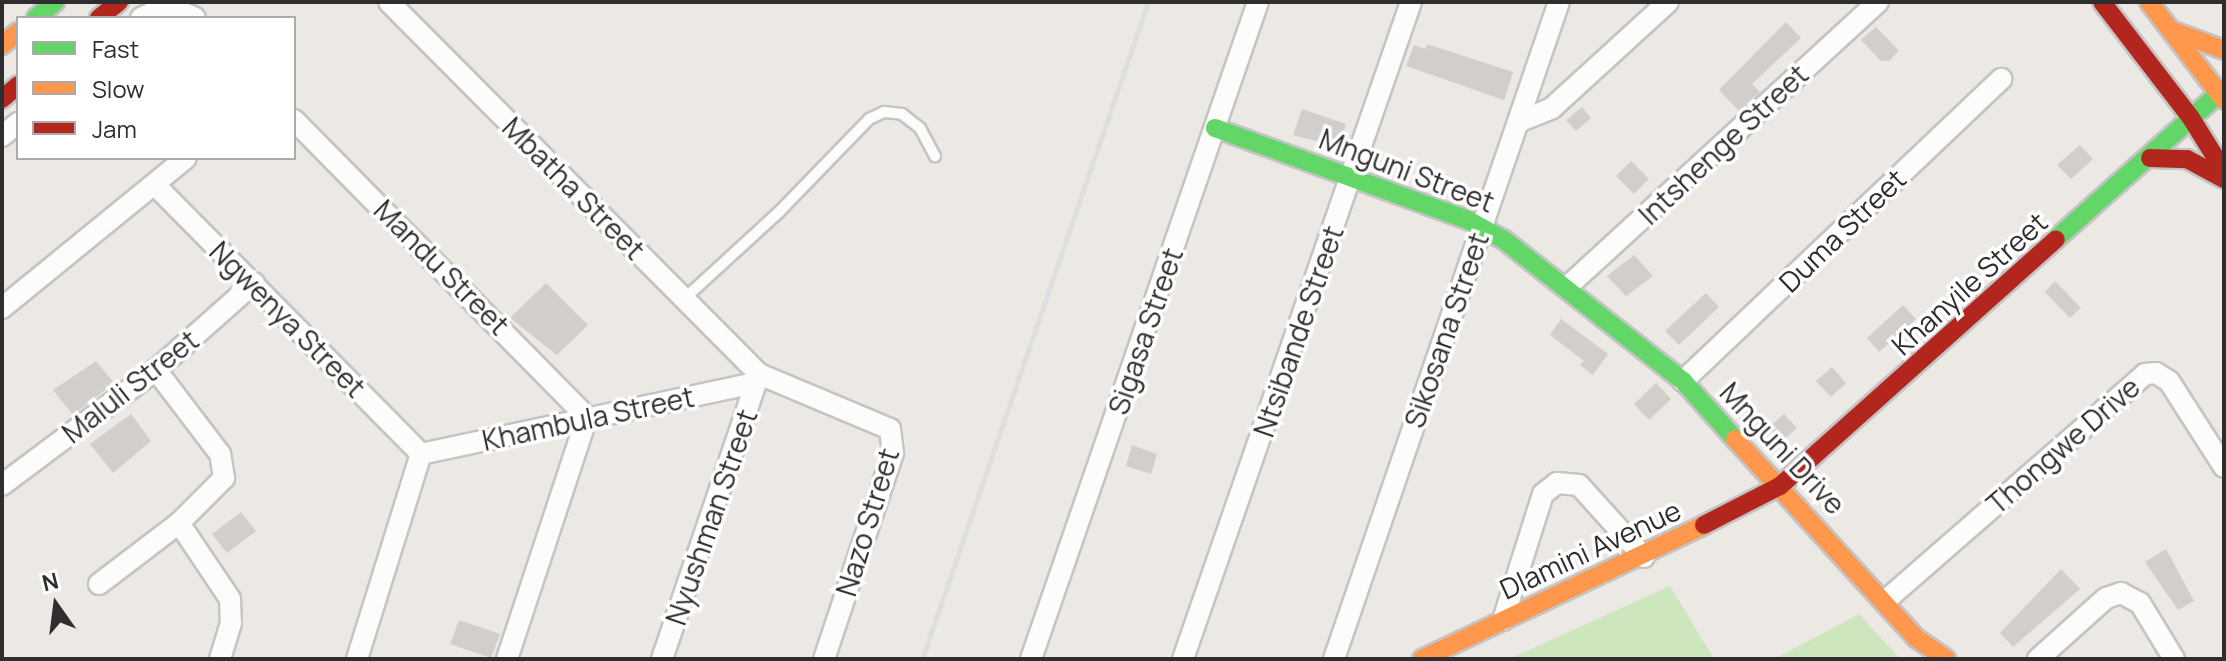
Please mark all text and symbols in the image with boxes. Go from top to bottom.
legend [16,16,296,160]
text: Fast [92,32,139,65]
street label: Intshenge Street [1631,57,1815,231]
text: Slow [92,72,145,105]
street label: Mbatha Street [496,110,652,266]
text: Jam [92,112,137,145]
street label: Mnguni Street [1315,121,1499,219]
street label: Duma Street [1772,161,1912,299]
street label: Mandu Street [368,193,516,341]
street label: Khanyile Street [1885,205,2053,361]
street label: Ntsibande Street [1246,221,1350,441]
street label: Sikosana Street [1397,228,1495,432]
street label: Ngwenya Street [203,234,373,404]
street label: Sigasa Street [1101,243,1189,419]
street label: Maluli Street [55,323,205,449]
street label: Thongwe Drive [1980,370,2146,520]
street label: Mnguni Drive [1714,375,1852,521]
street label: Khambula Street [479,379,697,457]
street label: Nyushman Street [658,405,764,629]
street label: Nazo Street [829,444,905,600]
street label: Dlamini Avenue [1494,492,1686,606]
north arrow [16,565,96,645]
text: N [39,565,61,598]

